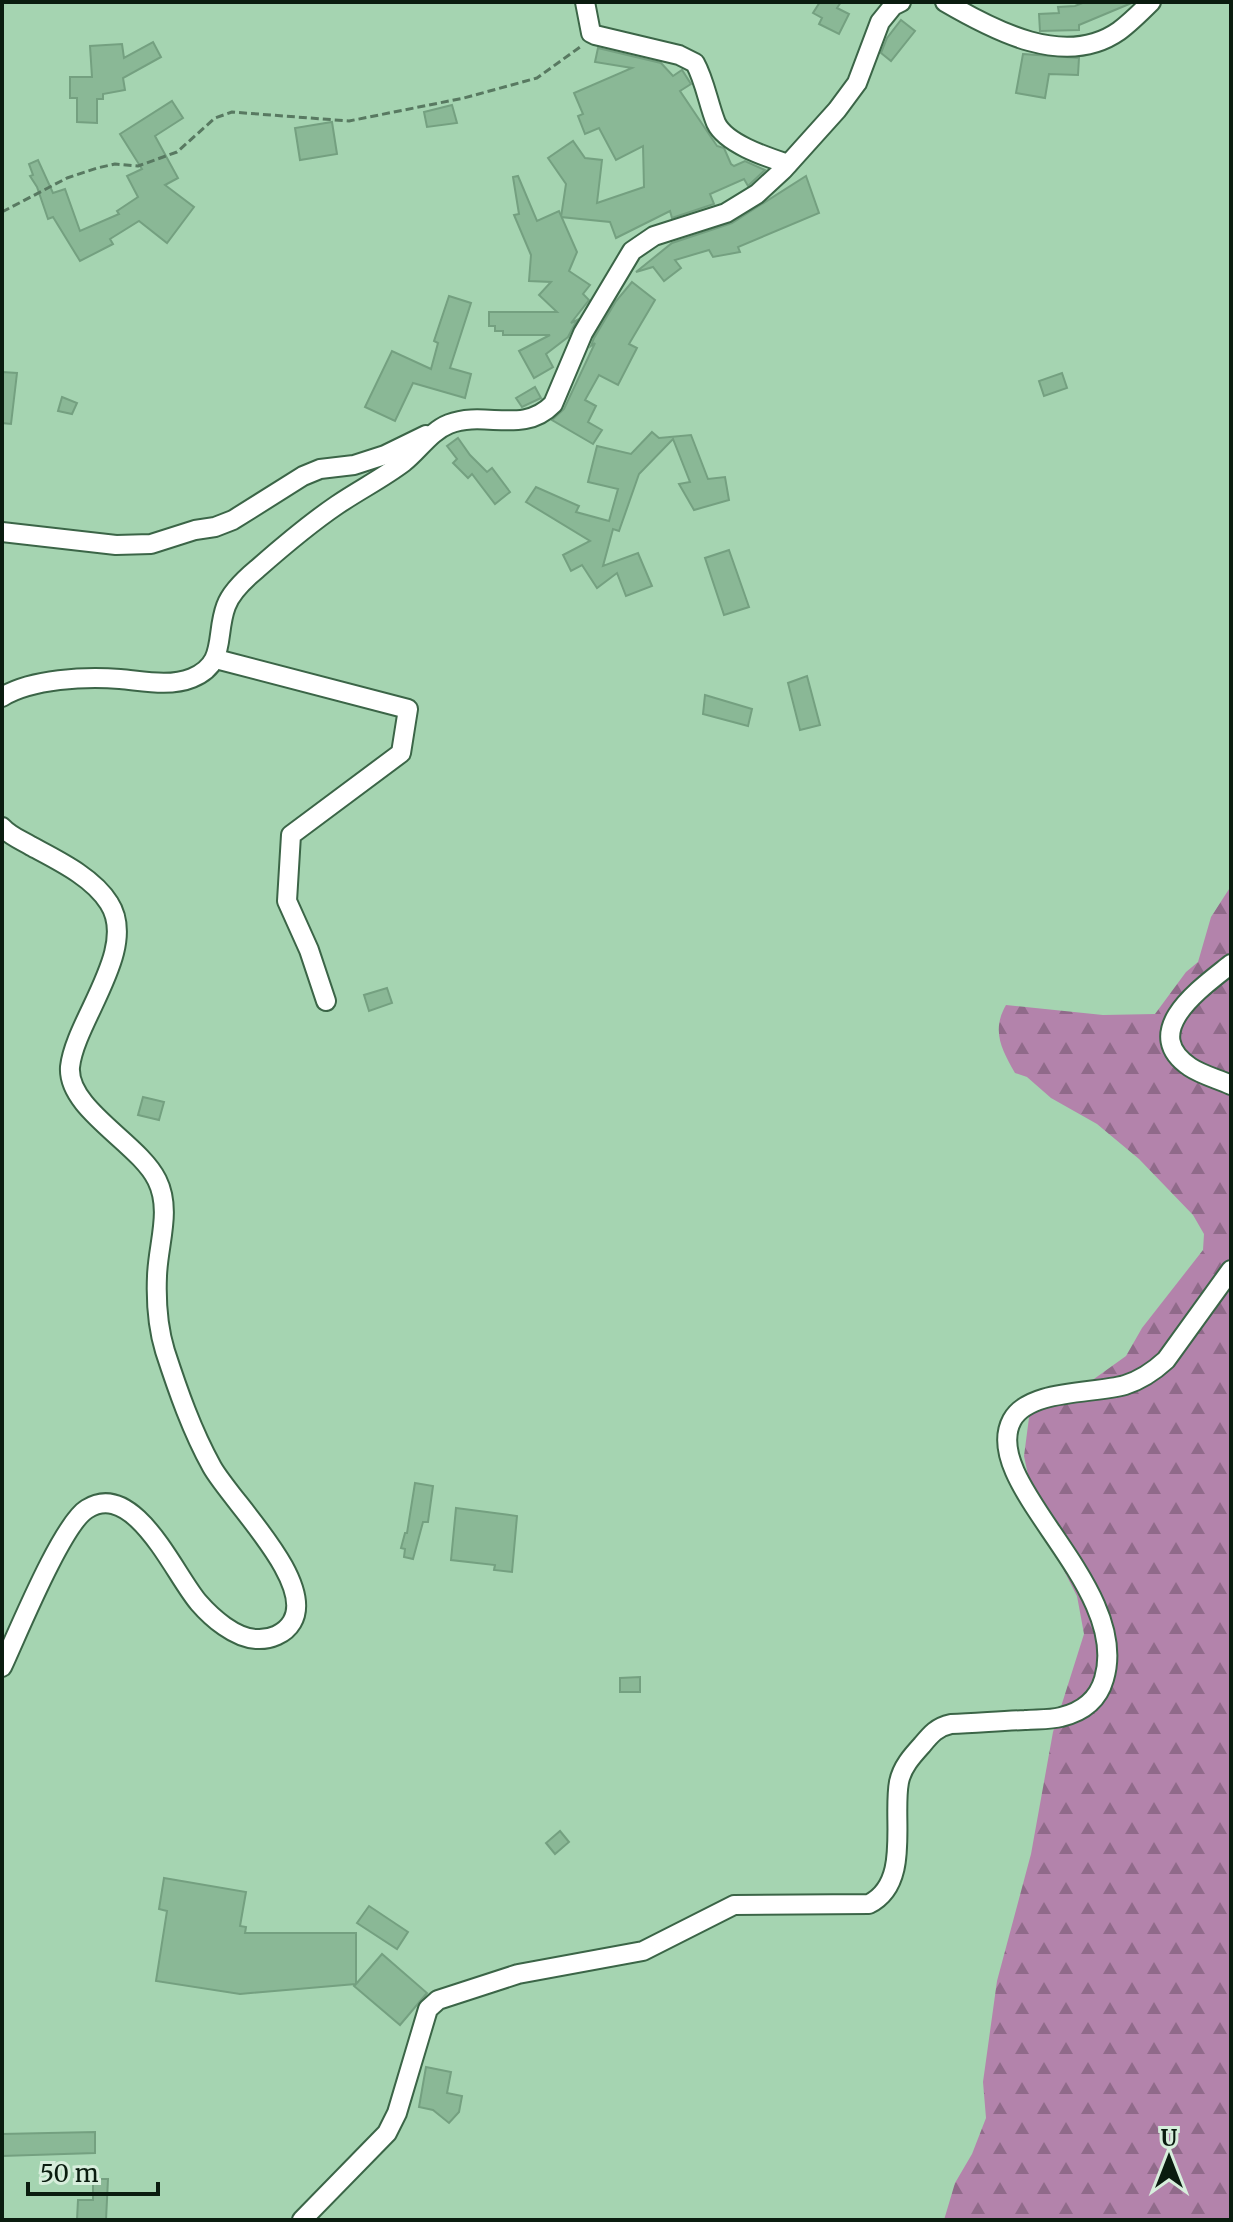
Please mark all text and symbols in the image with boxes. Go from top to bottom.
north arrow [1129,2118,1209,2198]
text: U [1161,2124,1178,2152]
scale bar [28,2146,158,2196]
text: 50 m [40,2158,99,2189]

